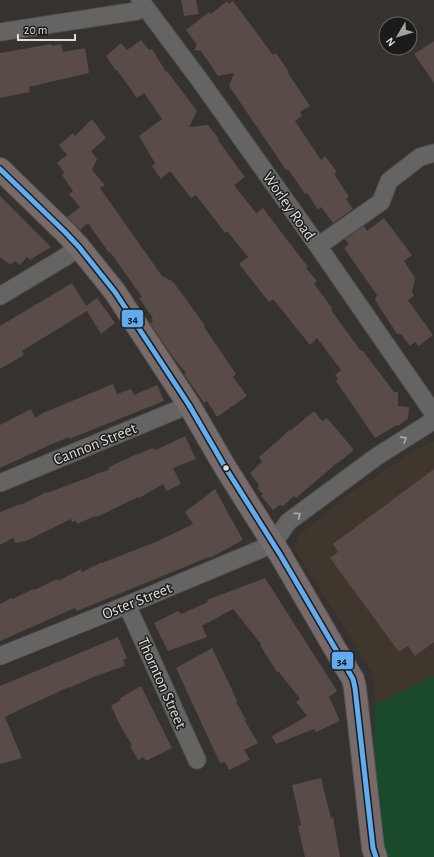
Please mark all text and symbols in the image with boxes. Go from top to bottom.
scale bar [18,16,75,42]
north arrow [378,16,418,56]
text: 20 m [24,24,47,36]
text: N [384,35,397,48]
street label: Worley Road [259,169,318,244]
line badge: 34 [121,309,144,328]
text: 34 [128,314,139,325]
street label: Cannon Street [51,420,139,468]
one-way arrow [400,436,407,444]
unlabelled marker [221,463,231,473]
one-way arrow [293,512,300,519]
street label: Oster Street [100,580,174,622]
street label: Thornton Street [135,635,189,731]
line badge: 34 [331,651,354,670]
text: 34 [337,656,348,667]

